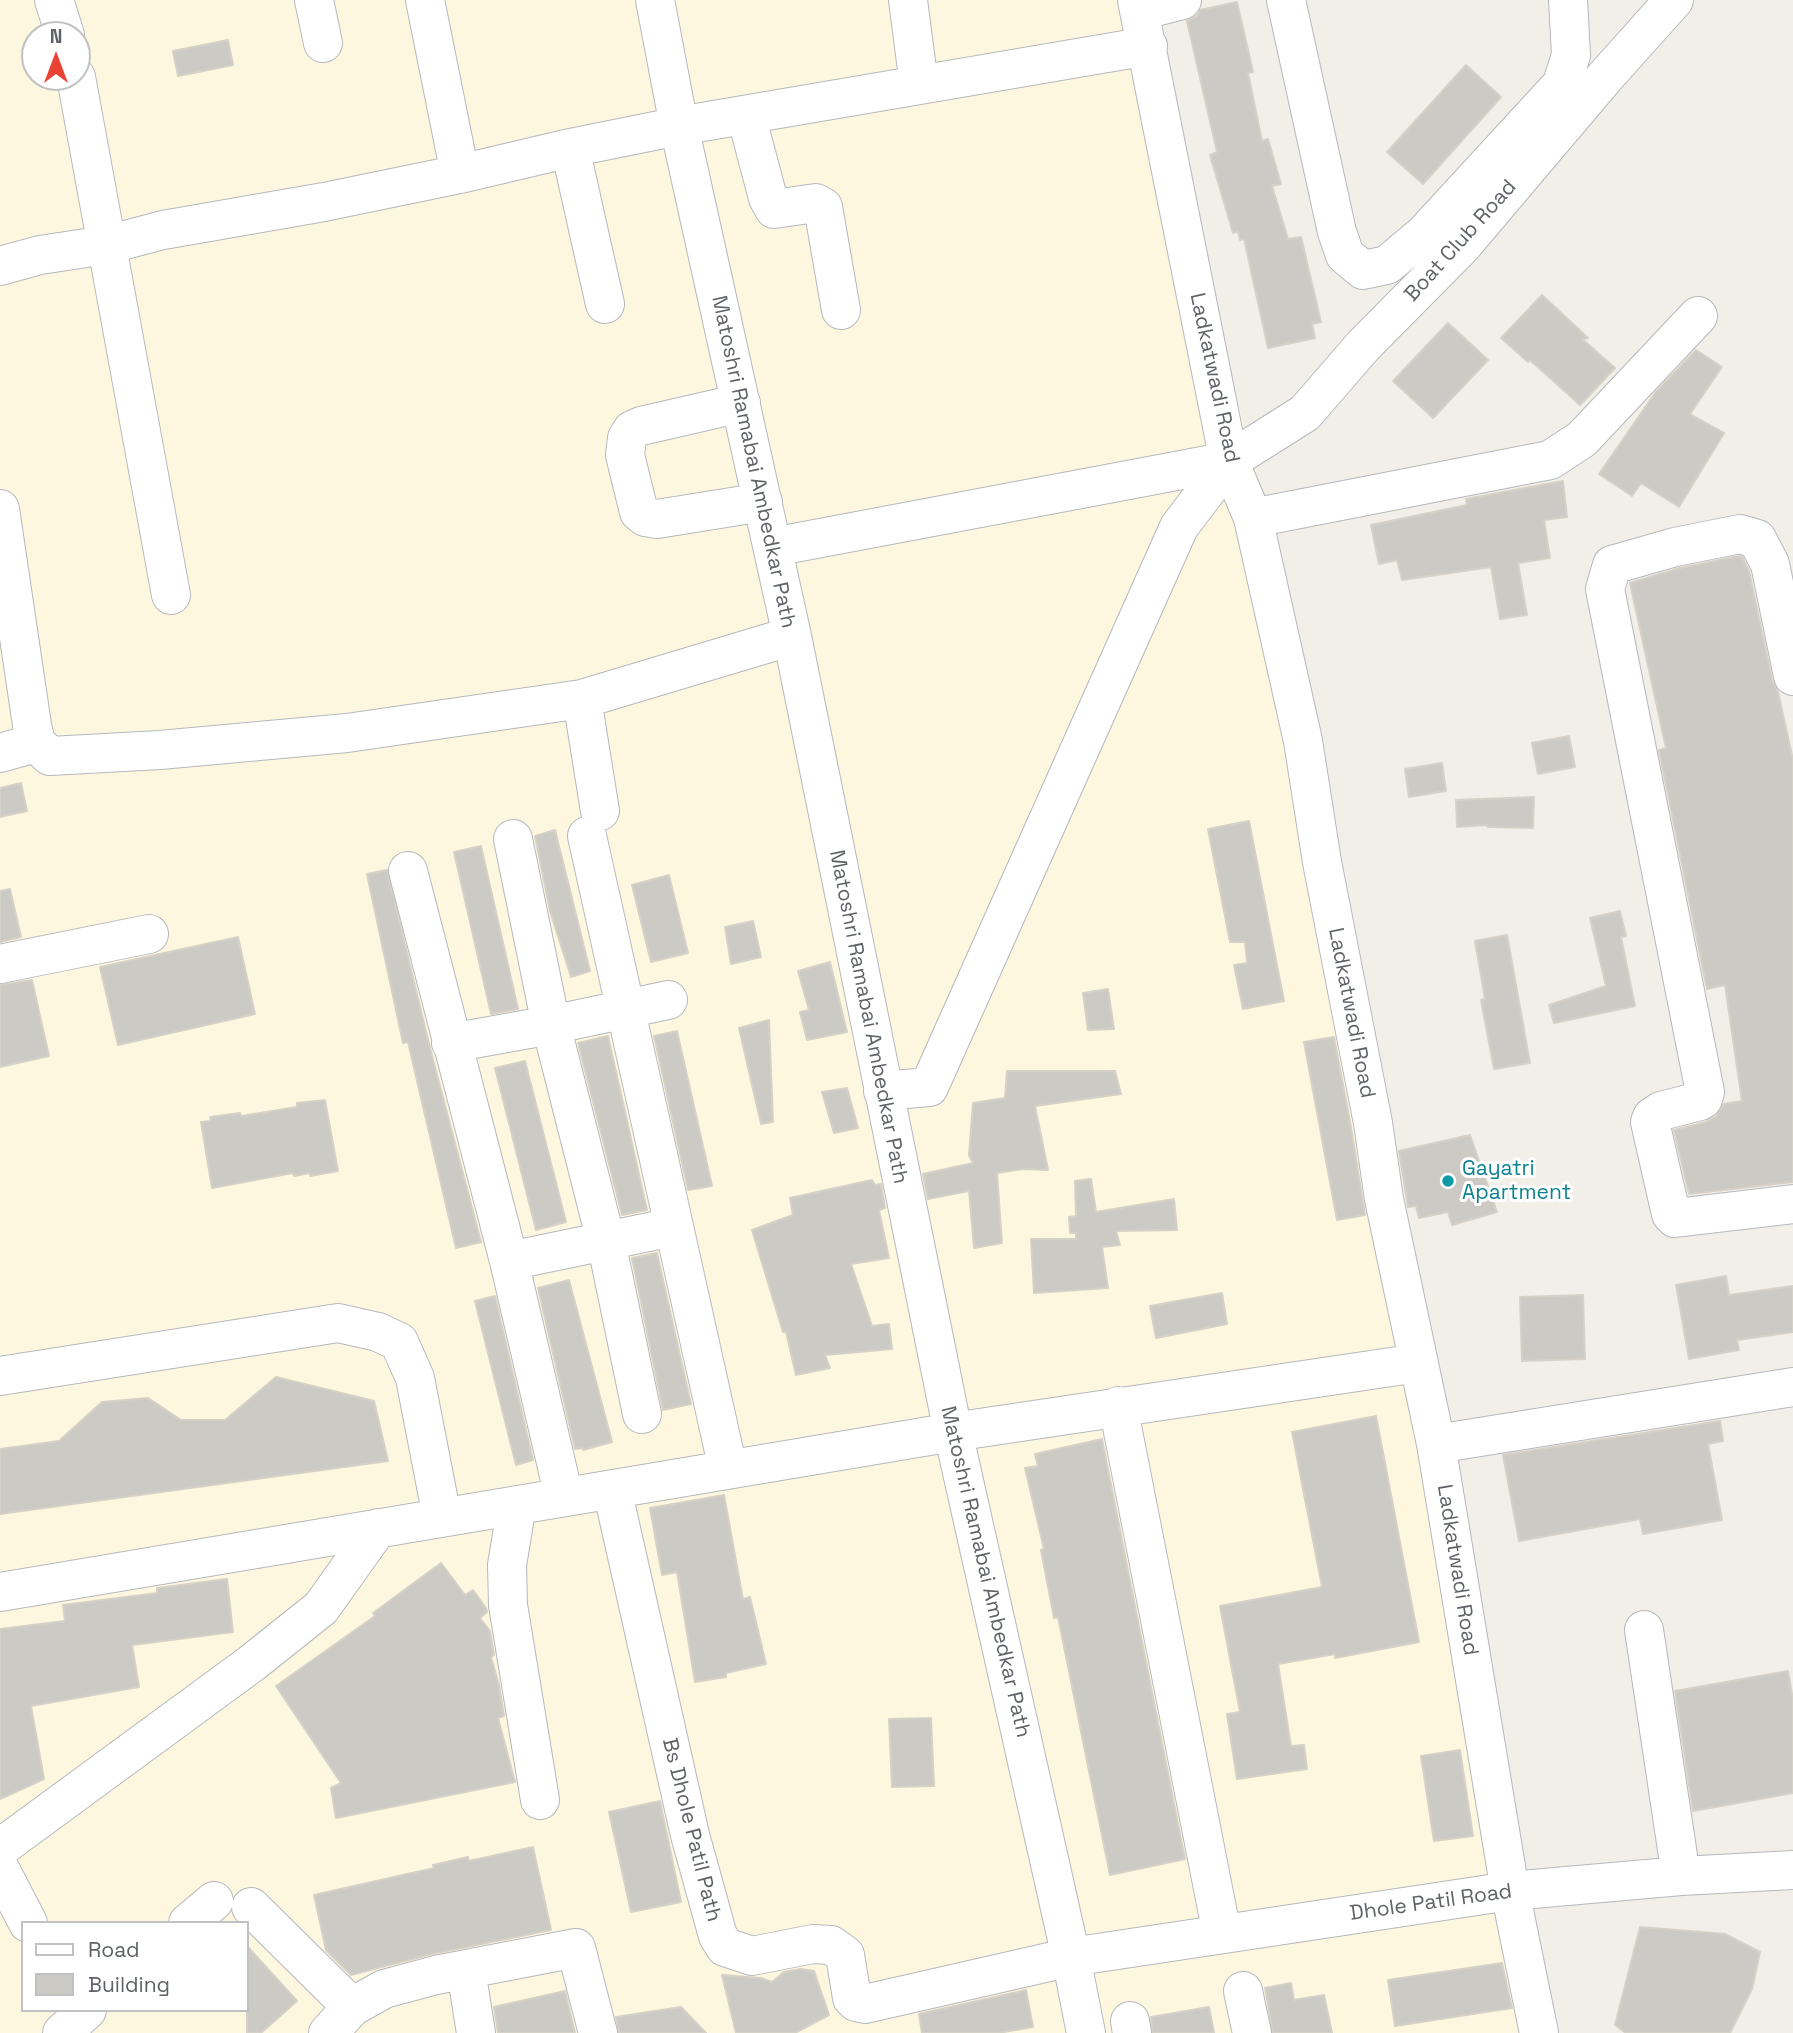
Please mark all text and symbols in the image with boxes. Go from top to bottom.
north arrow [21,21,91,91]
text: N [50,24,62,49]
street label: Boat Club Road [1400,175,1522,307]
street label: Ladkatwadi Road [1184,291,1244,465]
street label: Matoshri Ramabai Ambedkar Path [705,293,801,631]
street label: Matoshri Ramabai Ambedkar Path [823,848,913,1186]
street label: Ladkatwadi Road [1322,926,1380,1100]
place label: Gayatri Apartment [1462,1156,1571,1206]
marker: Gayatri Apartment [1440,1173,1456,1189]
street label: Matoshri Ramabai Ambedkar Path [935,1404,1035,1740]
street label: Ladkatwadi Road [1431,1483,1483,1657]
street label: Bs Dhole Patil Path [656,1735,726,1925]
street label: Dhole Patil Road [1348,1879,1514,1927]
legend [21,1921,248,2012]
text: Road [88,1936,140,1963]
text: Building [88,1971,170,1998]

